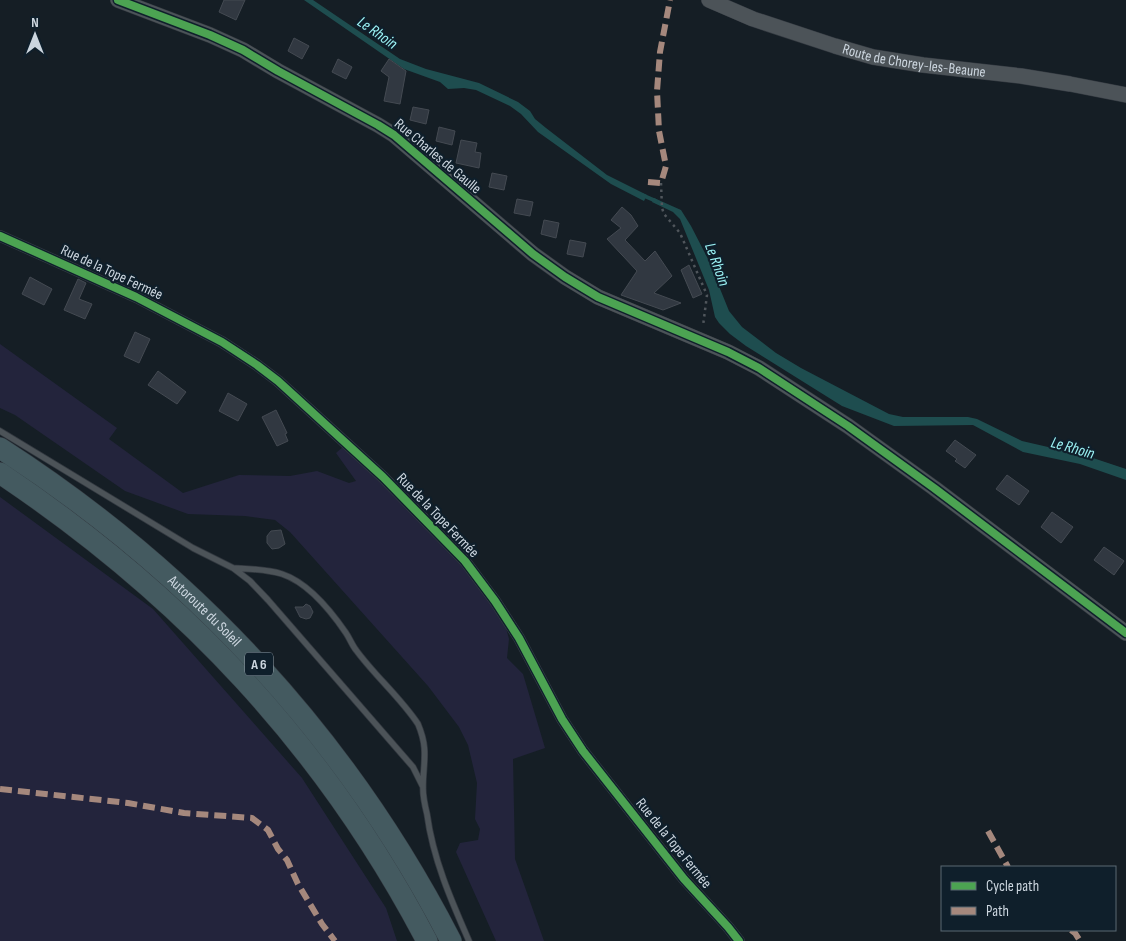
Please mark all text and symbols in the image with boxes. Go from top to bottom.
north arrow [10,10,60,60]
water label: Le Rhoin [353,13,401,54]
text: N [31,14,39,31]
street label: Route de Chorey-les-Beaune [840,40,987,82]
street label: Rue Charles de Gaulle [390,114,485,198]
street label: Rue de la Tope Fermée [58,240,166,304]
water label: Le Rhoin [700,240,733,289]
water label: Le Rhoin [1049,433,1097,464]
street label: Rue de la Tope Fermée [392,469,483,562]
street label: Autoroute du Soleil [163,571,245,651]
road number: A 6 [245,652,273,676]
street label: Rue de la Tope Fermée [631,794,716,892]
legend [941,866,1116,931]
text: Cycle path [986,877,1039,896]
text: Path [986,902,1009,921]

